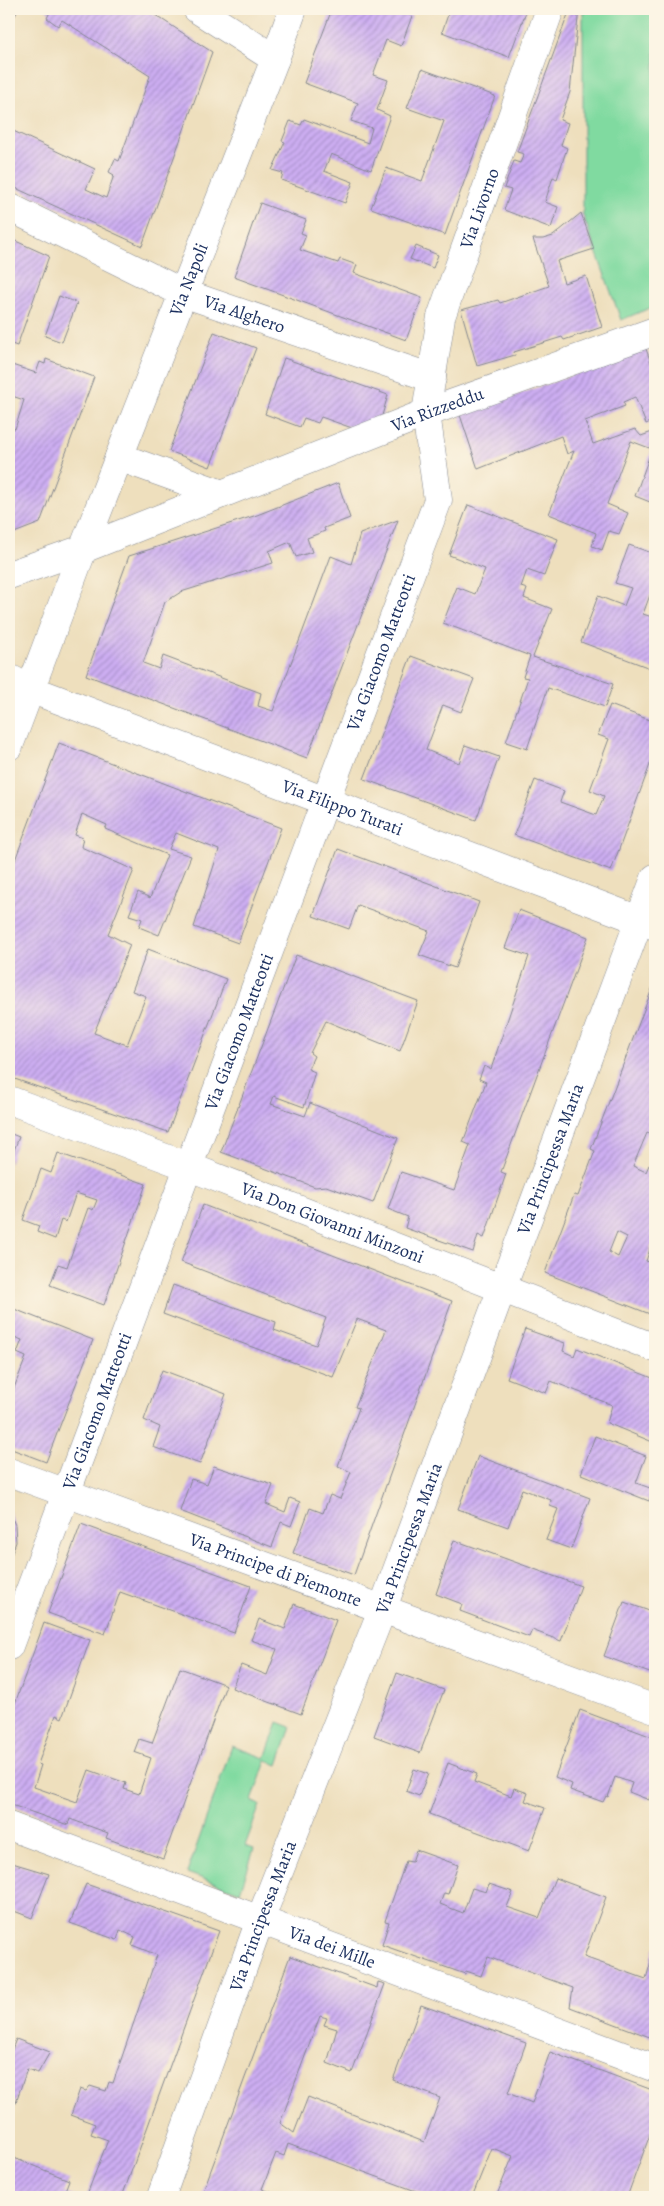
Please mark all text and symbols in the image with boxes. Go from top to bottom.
street label: Via Livorno [454,165,505,253]
street label: Via Napoli [163,240,214,320]
street label: Via Alghero [200,289,288,339]
street label: Via Rizzeddu [387,381,487,438]
street label: Via Giacomo Matteotti [340,571,421,735]
street label: Via Filippo Turati [278,773,406,841]
street label: Via Giacomo Matteotti [198,950,279,1114]
street label: Via Principessa Maria [511,1079,590,1239]
street label: Via Don Giovanni Minzoni [237,1176,428,1269]
street label: Via Giacomo Matteotti [56,1329,137,1494]
street label: Via Principessa Maria [369,1459,448,1618]
street label: Via Principe di Piemonte [185,1527,365,1612]
street label: Via Principessa Maria [223,1836,302,1996]
street label: Via dei Mille [284,1920,379,1974]

